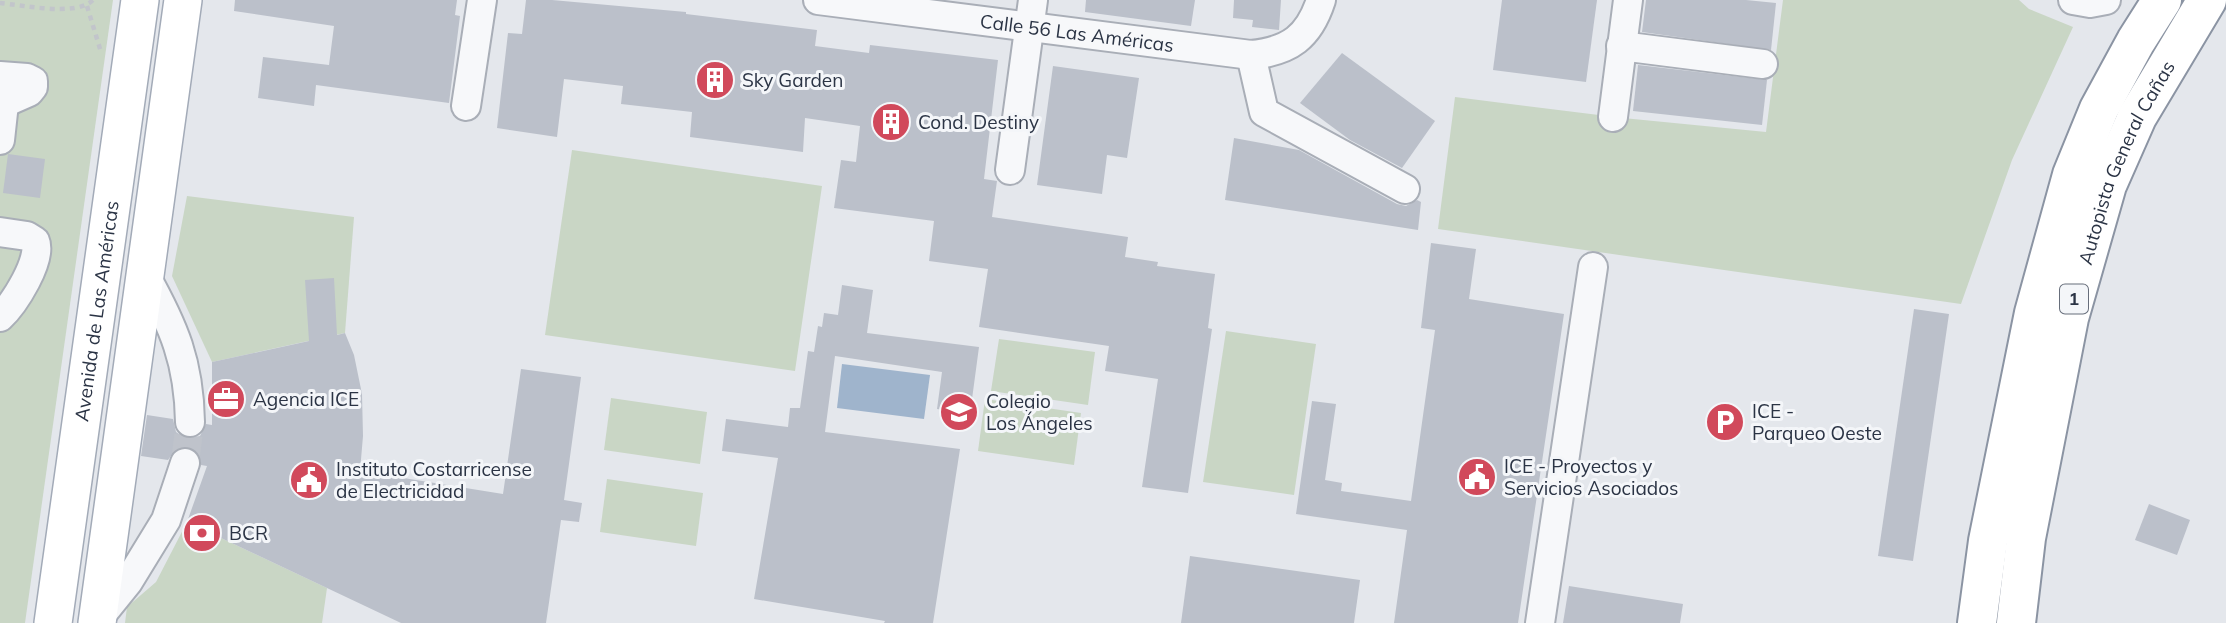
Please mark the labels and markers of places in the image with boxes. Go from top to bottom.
building icon: Sky Garden [694,59,736,101]
place label: Sky Garden [742,68,843,92]
building icon: Cond. Destiny [870,101,912,143]
place label: Cond. Destiny [918,110,1039,134]
office icon: Agencia ICE [205,378,247,420]
place label: Agencia ICE [253,387,359,411]
place label: Colegio Los Ángeles [986,389,1093,435]
school or university icon: Colegio Los Ángeles [938,391,980,433]
place label: ICE - Parqueo Oeste [1752,399,1882,445]
parking icon: ICE - Parqueo Oeste [1704,401,1746,443]
place label: ICE - Proyectos y Servicios Asociados [1504,454,1679,500]
public building icon: ICE - Proyectos y Servicios Asociados [1456,456,1498,498]
place label: Instituto Costarricense de Electricidad [336,457,532,503]
public building icon: Instituto Costarricense de Electricidad [288,459,330,501]
bank icon: BCR [181,512,223,554]
place label: BCR [229,521,268,545]

